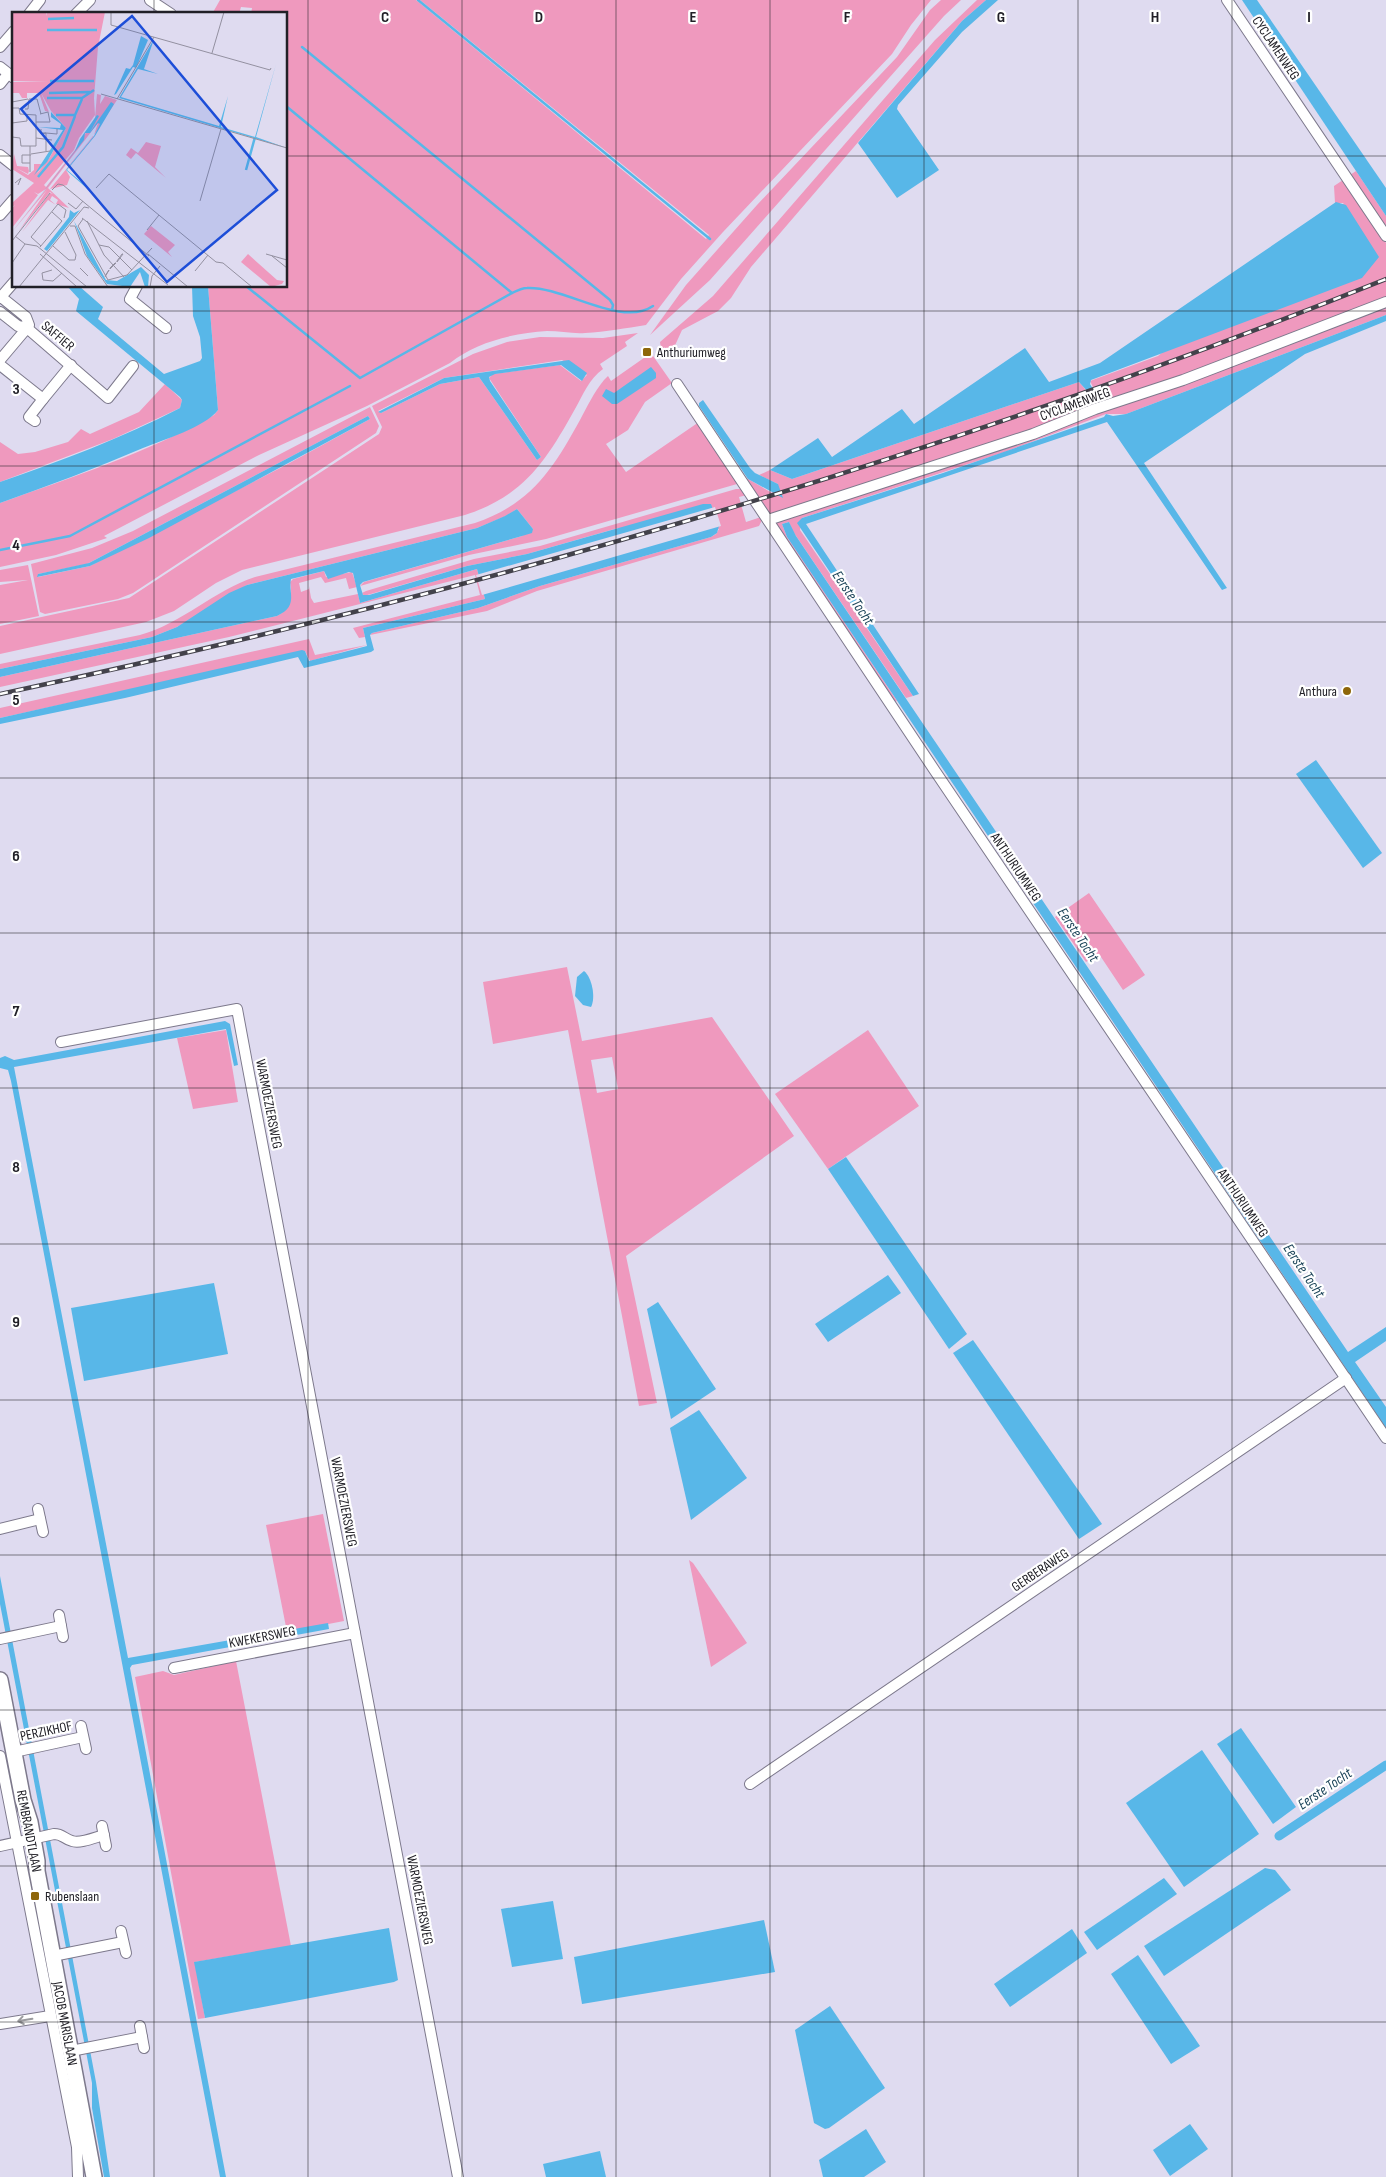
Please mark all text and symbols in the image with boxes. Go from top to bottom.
text: C [381,8,389,27]
text: D [535,8,543,27]
text: E [690,8,697,27]
text: F [844,8,851,27]
text: G [997,8,1005,27]
text: H [1151,8,1159,27]
text: I [1307,8,1311,27]
inset map [12,12,288,288]
street label: CYCLAMENWEG [1248,13,1304,83]
street label: SAFFIER [38,317,78,355]
place label: Anthuriumweg [656,344,726,361]
marker: Anthuriumweg [641,346,653,358]
text: 3 [12,380,20,399]
street label: CYCLAMENWEG [1038,383,1112,425]
text: 4 [12,536,20,555]
water label: Eerste Tocht [828,567,878,629]
place label: Anthura [1298,683,1337,700]
marker: Anthura [1341,685,1353,697]
text: 5 [12,691,20,710]
street label: ANTHURIUMWEG [986,829,1045,905]
text: 6 [12,847,20,866]
water label: Eerste Tocht [1053,904,1103,966]
text: 7 [13,1002,20,1021]
street label: WARMOEZIERSWEG [252,1058,286,1150]
text: 8 [12,1158,20,1177]
street label: ANTHURIUMWEG [1213,1165,1272,1241]
water label: Eerste Tocht [1279,1240,1329,1302]
text: 9 [12,1313,20,1332]
street label: WARMOEZIERSWEG [327,1456,361,1548]
street label: GERBERAWEG [1008,1545,1072,1595]
street label: KWEKERSWEG [227,1622,297,1652]
street label: PERZIKHOF [19,1717,74,1745]
water label: Eerste Tocht [1294,1764,1356,1814]
street label: REMBRANDTLAAN [13,1789,45,1873]
street label: WARMOEZIERSWEG [403,1854,437,1946]
place label: Rubenslaan [45,1888,99,1905]
marker: Rubenslaan [29,1890,41,1902]
street label: JACOB MARISLAAN [49,1979,82,2067]
one-way arrow [18,2015,34,2025]

